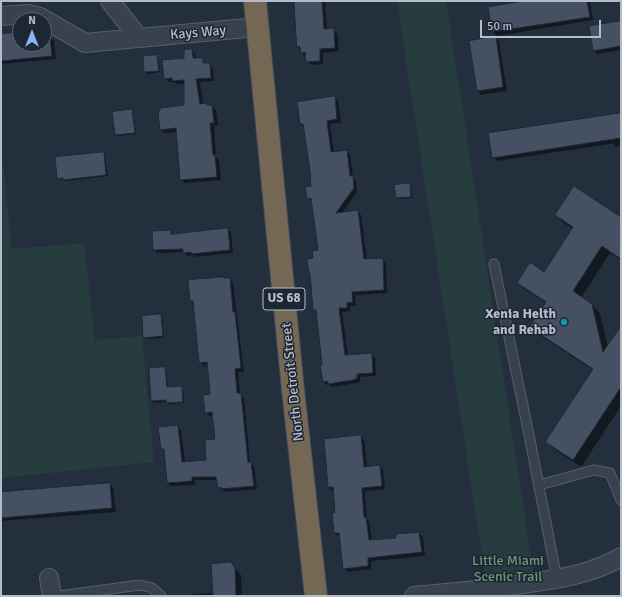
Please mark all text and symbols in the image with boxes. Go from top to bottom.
north arrow [12,12,52,52]
scale bar [482,12,603,38]
text: N [28,14,36,27]
text: 50 m [487,19,512,34]
street label: Kays Way [169,22,227,44]
road number: US 68 [263,288,305,310]
place label: Xenia Helth and Rehab [485,306,556,338]
marker: Xenia Helth and Rehab [559,317,569,327]
street label: North Detroit Street [278,322,308,442]
park label: Little Miami Scenic Trail [472,553,544,586]

